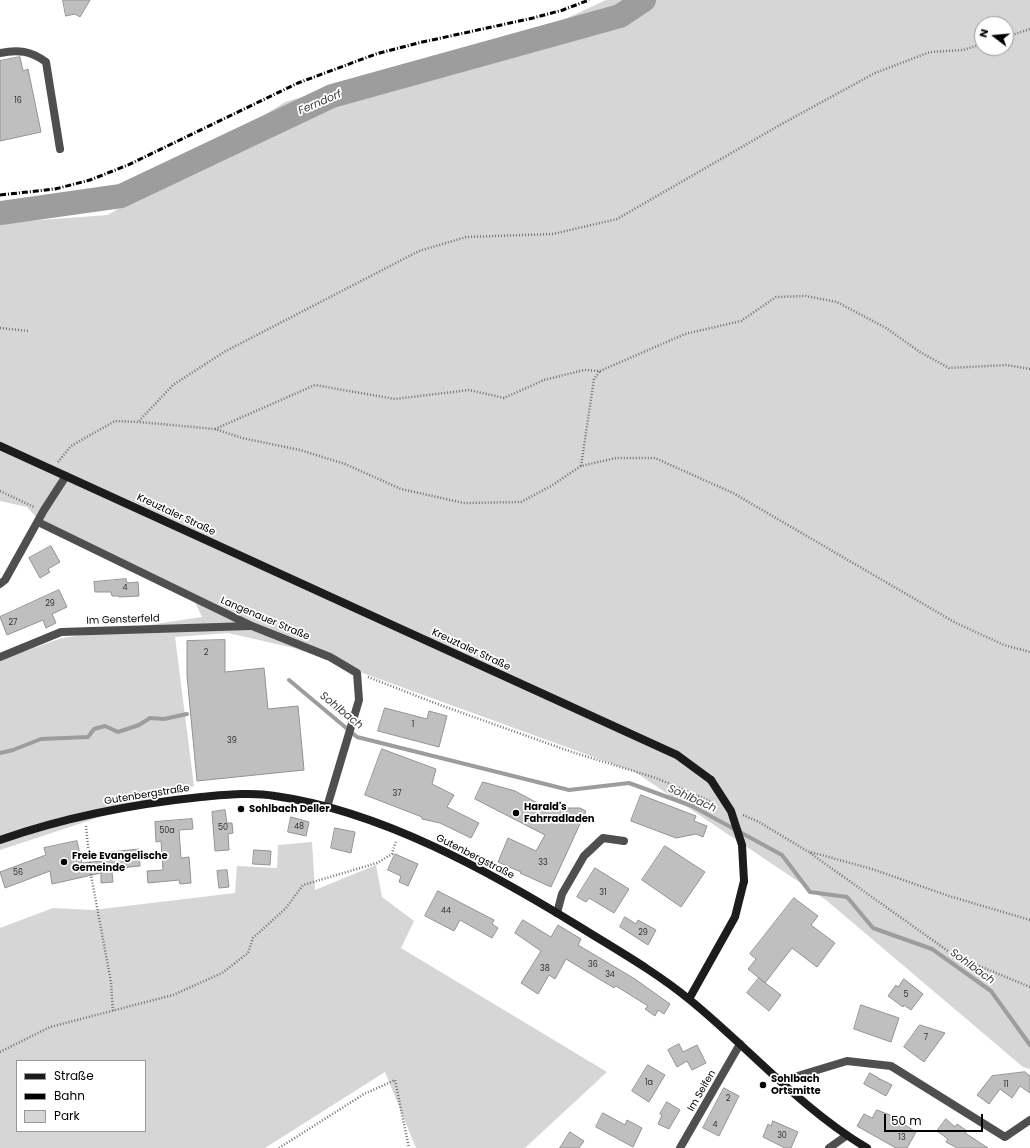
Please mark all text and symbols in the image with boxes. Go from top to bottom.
north arrow [974,16,1014,56]
text: N [975,27,992,39]
water label: Ferndorf [296,88,344,118]
house number: 16 [14,96,22,106]
street label: Kreuztaler Straße [135,492,217,538]
house number: 4 [122,583,128,593]
street label: Langenauer Straße [219,595,311,643]
house number: 29 [45,599,55,609]
street label: Im Gensterfeld [86,613,160,627]
house number: 27 [9,618,17,628]
street label: Kreuztaler Straße [430,627,512,673]
house number: 2 [204,648,208,658]
water label: Sohlbach [317,690,365,732]
house number: 1 [412,720,414,730]
house number: 39 [227,736,237,746]
street label: Gutenbergstraße [103,782,191,808]
water label: Sohlbach [666,782,718,816]
house number: 37 [392,789,402,799]
place label: Harald's Fahrradladen [524,801,595,824]
place label: Sohlbach Deller [249,803,329,815]
marker: Sohlbach Deller [236,804,246,814]
marker: Harald's Fahrradladen [511,808,521,818]
house number: 48 [294,822,304,832]
house number: 50 [218,823,228,833]
house number: 50a [159,826,175,836]
street label: Gutenbergstraße [434,832,516,882]
place label: Freie Evangelische Gemeinde [72,850,168,874]
marker: Freie Evangelische Gemeinde [59,857,69,867]
house number: 33 [538,858,548,868]
house number: 56 [13,868,23,878]
house number: 31 [599,888,607,898]
house number: 44 [441,906,451,916]
house number: 29 [638,928,648,938]
water label: Sohlbach [947,946,997,988]
house number: 36 [588,960,598,970]
house number: 38 [540,964,550,974]
house number: 34 [605,970,615,980]
house number: 5 [903,990,909,1000]
house number: 7 [924,1033,928,1043]
legend [16,1060,146,1132]
text: Straße [54,1067,94,1084]
street label: Im Seifen [685,1068,719,1114]
place label: Sohlbach Ortsmitte [771,1073,821,1096]
house number: 1a [645,1078,653,1088]
marker: Sohlbach Ortsmitte [758,1080,768,1090]
house number: 11 [1003,1080,1009,1090]
text: Bahn [54,1087,85,1104]
house number: 2 [726,1094,730,1104]
scale bar [886,1106,985,1132]
text: Park [54,1107,80,1124]
text: 50 m [891,1112,922,1129]
house number: 4 [712,1120,718,1130]
house number: 30 [777,1131,787,1141]
house number: 13 [898,1133,906,1143]

